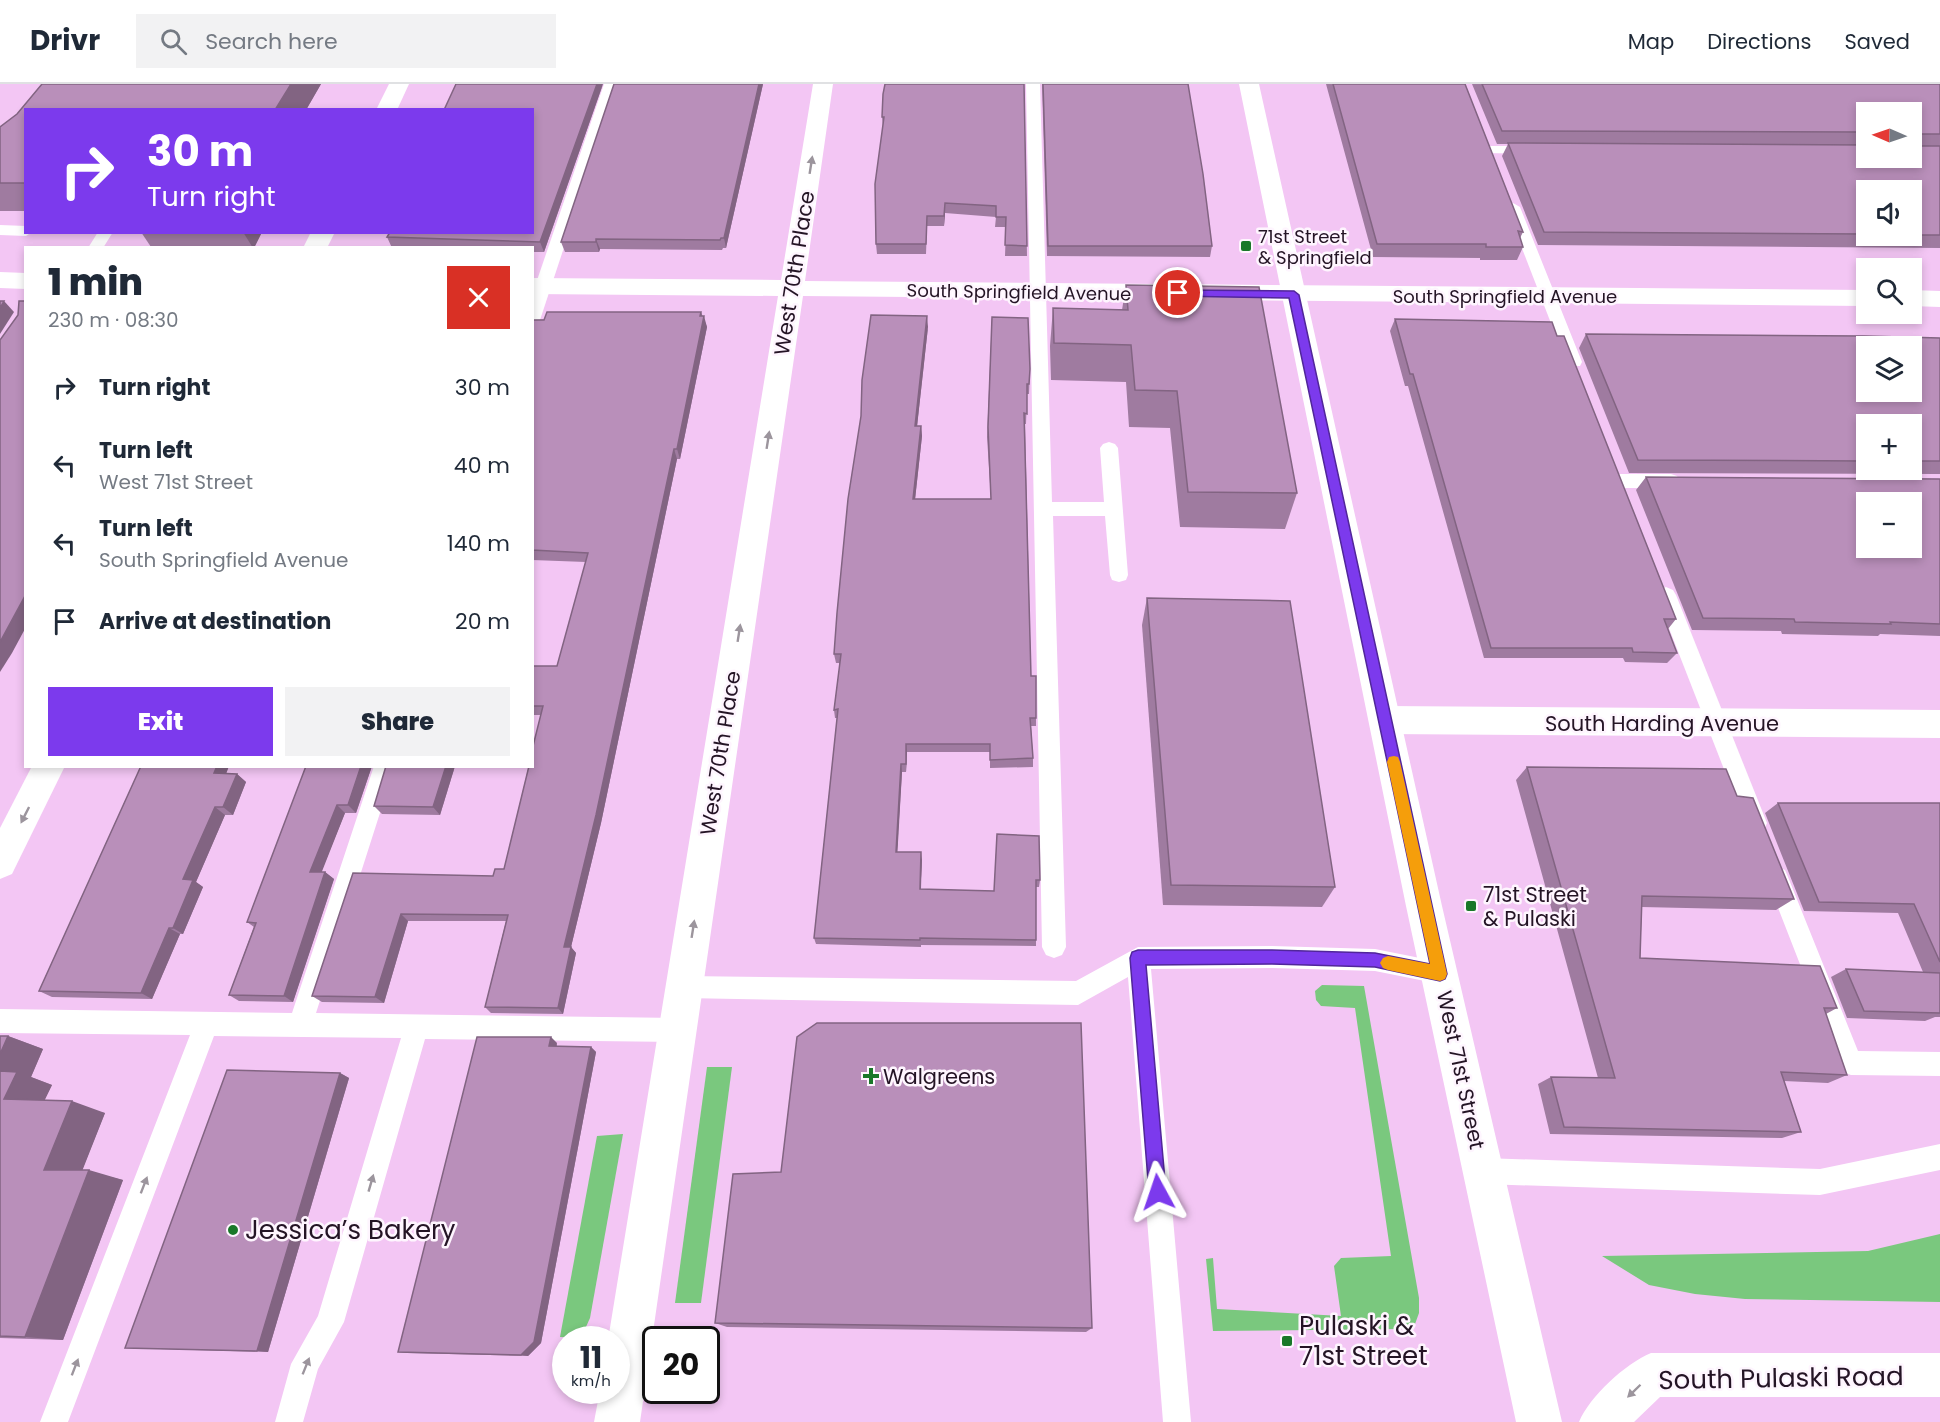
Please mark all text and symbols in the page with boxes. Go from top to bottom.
search box [136,14,556,68]
text: Drivr [30,21,100,60]
icon: search [157,25,190,58]
text: Search here [205,26,338,57]
text: Map [1628,27,1674,56]
text: Directions [1707,27,1811,56]
text: Saved [1844,27,1910,56]
north arrow [1856,102,1922,168]
map controls [1856,102,1922,558]
text: 30 m [147,122,253,181]
icon: right [48,132,126,210]
one-way arrow [806,155,815,174]
text: Turn right [147,178,276,215]
button: sound [1856,180,1922,246]
street label: West 70th Place [767,189,821,357]
place label: 71st Street & Springfield [1258,224,1372,270]
marker: 71st Street & Springfield [1239,239,1253,253]
text: 1 min [48,257,143,308]
button: search [1856,258,1922,324]
button: close [447,266,510,329]
pin [1152,267,1203,318]
icon: arrive [1161,276,1194,309]
street label: South Springfield Avenue [907,278,1131,306]
street label: South Springfield Avenue [1393,284,1617,309]
text: 230 m · 08:30 [48,306,178,334]
button: layers [1856,336,1922,402]
icon: right [48,371,81,404]
text: Turn right [99,372,210,403]
text: 30 m [455,372,510,403]
button: + [1856,414,1922,480]
one-way arrow [764,431,773,450]
text: Turn left [99,435,193,466]
icon: left [48,449,81,482]
text: 40 m [454,450,510,481]
text: West 71st Street [99,468,253,496]
button: − [1856,492,1922,558]
text: Turn left [99,513,193,544]
icon: left [48,527,81,560]
text: 140 m [447,528,510,559]
text: South Springfield Avenue [99,546,349,574]
icon: arrive [48,605,81,638]
text: Arrive at destination [99,606,331,637]
text: 20 m [455,606,510,637]
one-way arrow [734,623,743,642]
street label: West 70th Place [693,669,747,837]
button: Exit [48,687,273,756]
button: Share [285,687,510,756]
street label: South Harding Avenue [1545,709,1779,738]
one-way arrow [20,806,29,823]
place label: 71st Street & Pulaski [1483,880,1587,933]
marker: 71st Street & Pulaski [1464,899,1478,913]
one-way arrow [688,920,697,939]
street label: West 71st Street [1430,988,1492,1152]
place label: Walgreens [883,1062,995,1091]
marker: Walgreens [864,1069,878,1083]
position arrow [1126,1160,1190,1224]
one-way arrow [367,1174,376,1192]
one-way arrow [140,1176,150,1194]
place label: Jessica’s Bakery [245,1212,456,1248]
marker: Jessica’s Bakery [226,1223,240,1237]
place label: Pulaski & 71st Street [1299,1308,1428,1374]
speed limit sign: 20 [642,1326,720,1404]
marker: Pulaski & 71st Street [1280,1334,1294,1348]
text: 11 [580,1336,602,1379]
one-way arrow [302,1357,311,1375]
one-way arrow [70,1358,80,1376]
street label: South Pulaski Road [1658,1358,1904,1398]
text: km/h [571,1370,611,1391]
one-way arrow [1628,1384,1642,1398]

